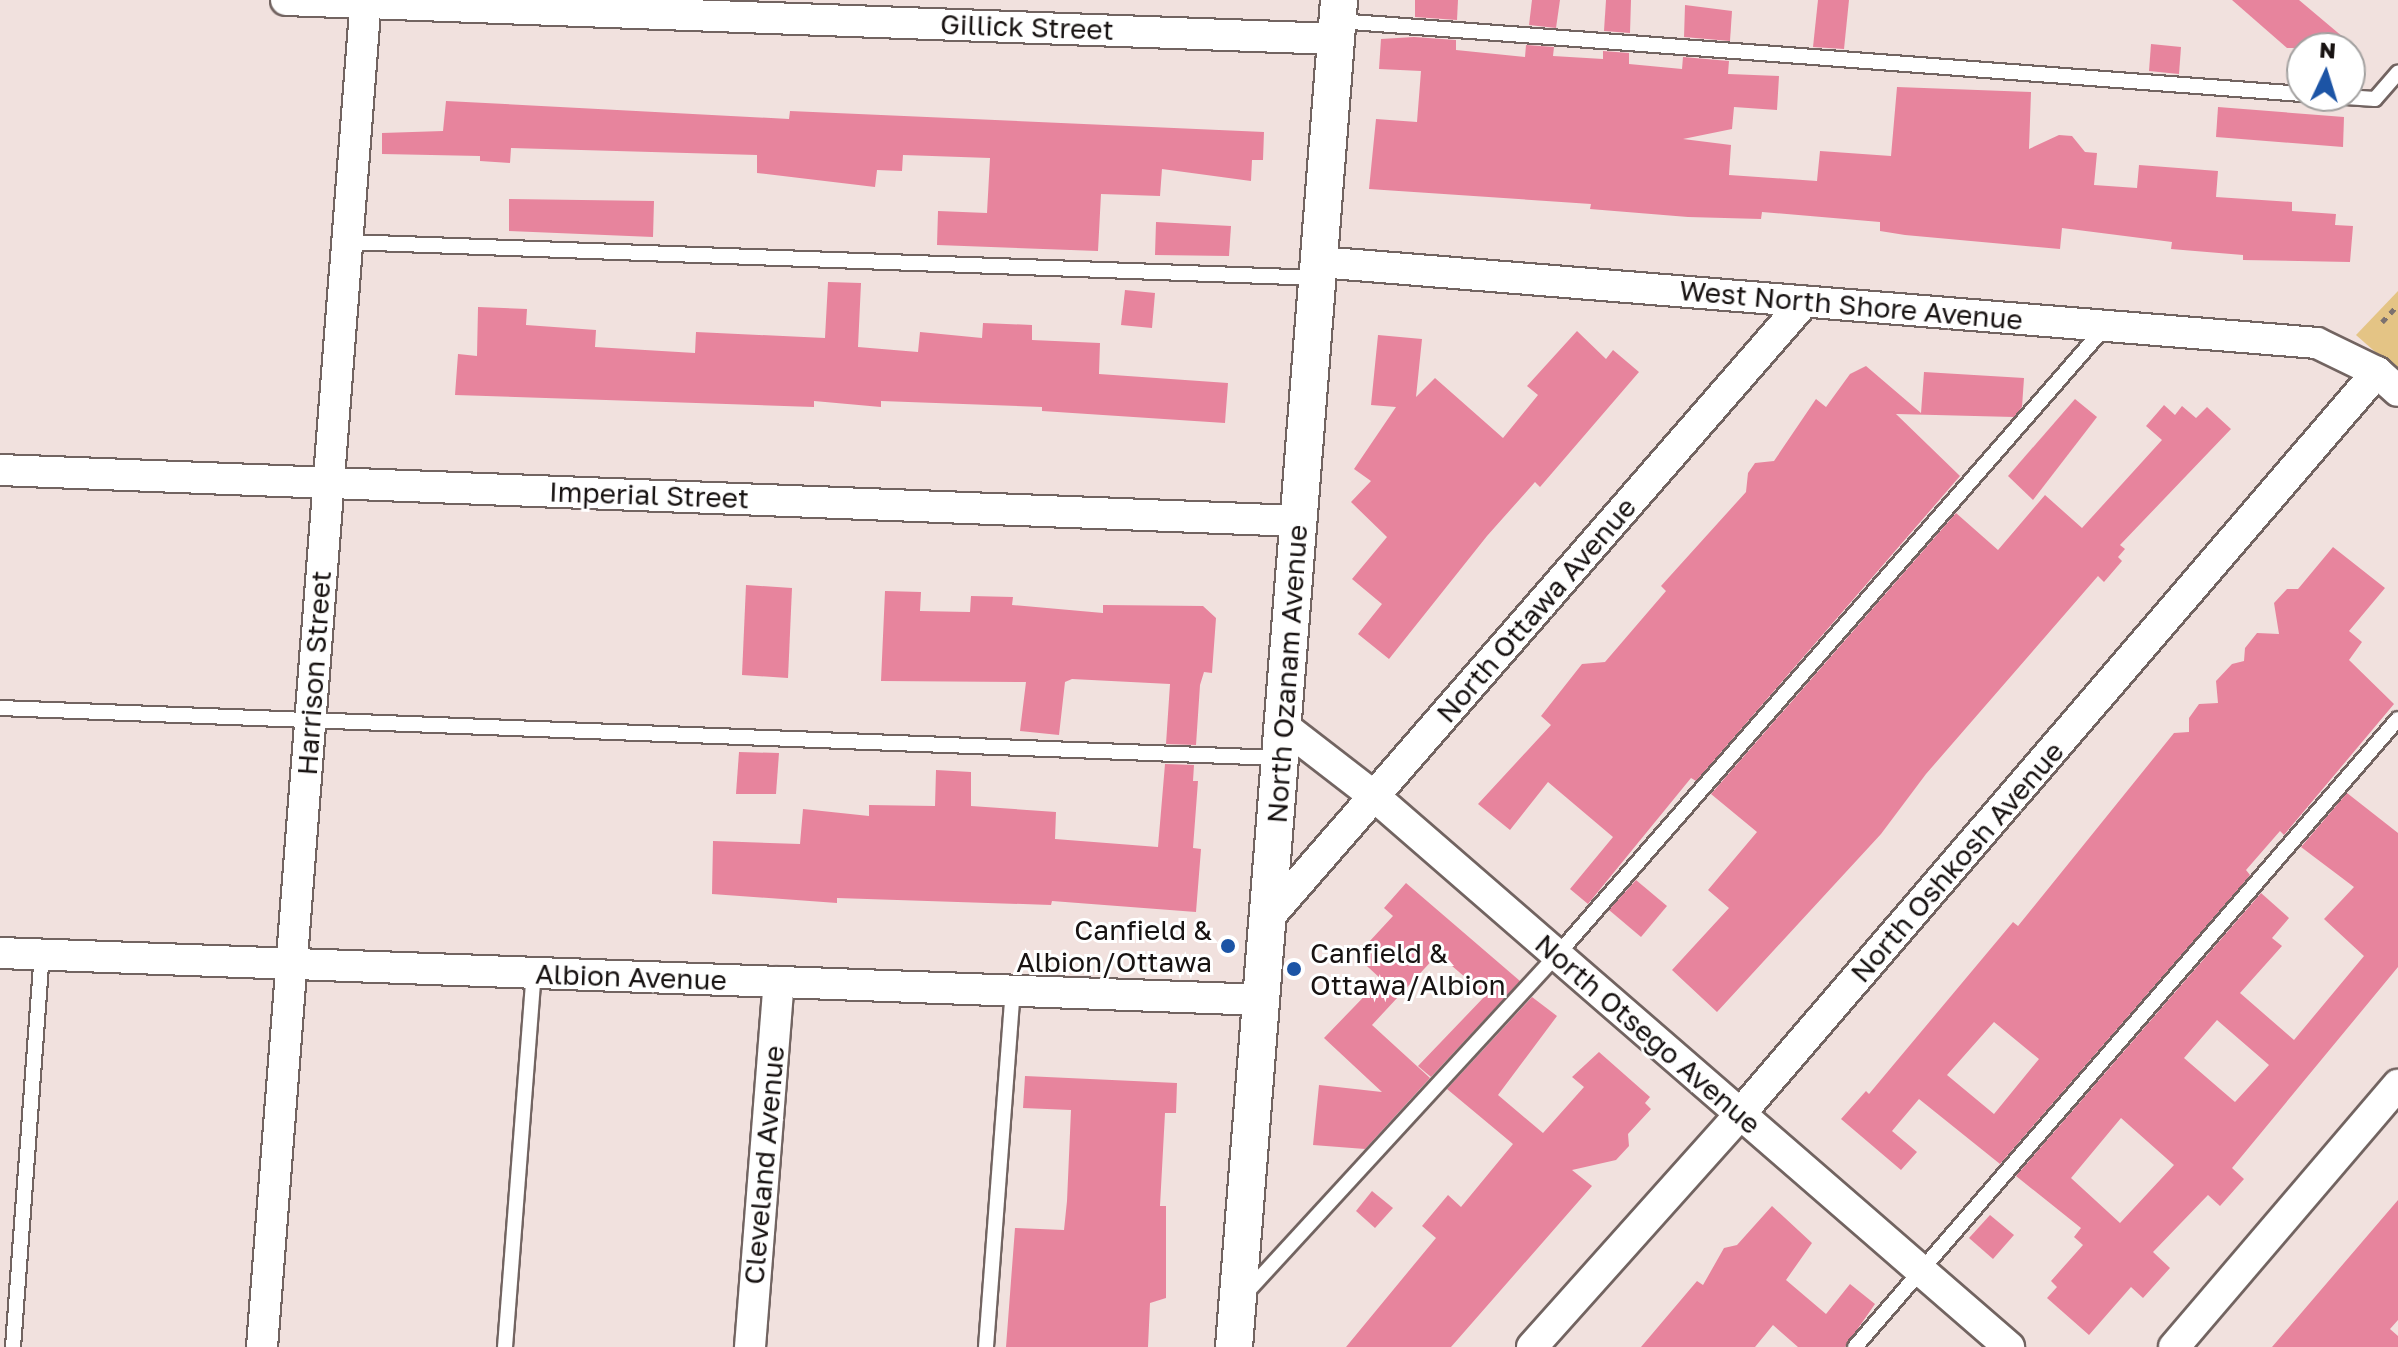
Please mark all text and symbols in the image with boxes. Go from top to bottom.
street label: Gillick Street [940,7,1114,47]
north arrow [2286,32,2366,112]
text: N [2318,36,2337,64]
street label: West North Shore Avenue [1678,273,2024,337]
street label: Imperial Street [548,475,750,515]
street label: North Ottawa Avenue [1429,491,1643,729]
street label: North Ozanam Avenue [1260,524,1314,824]
street label: Harrison Street [290,569,338,777]
street label: North Oshkosh Avenue [1843,735,2071,989]
place label: Canfield & Albion/Ottawa [1016,913,1212,979]
street label: North Otsego Avenue [1528,927,1768,1141]
place label: Canfield & Ottawa/Albion [1310,936,1506,1002]
marker: Canfield & Albion/Ottawa [1219,937,1237,955]
street label: Albion Avenue [535,957,727,997]
marker: Canfield & Ottawa/Albion [1285,960,1303,978]
street label: Cleveland Avenue [737,1044,791,1286]

